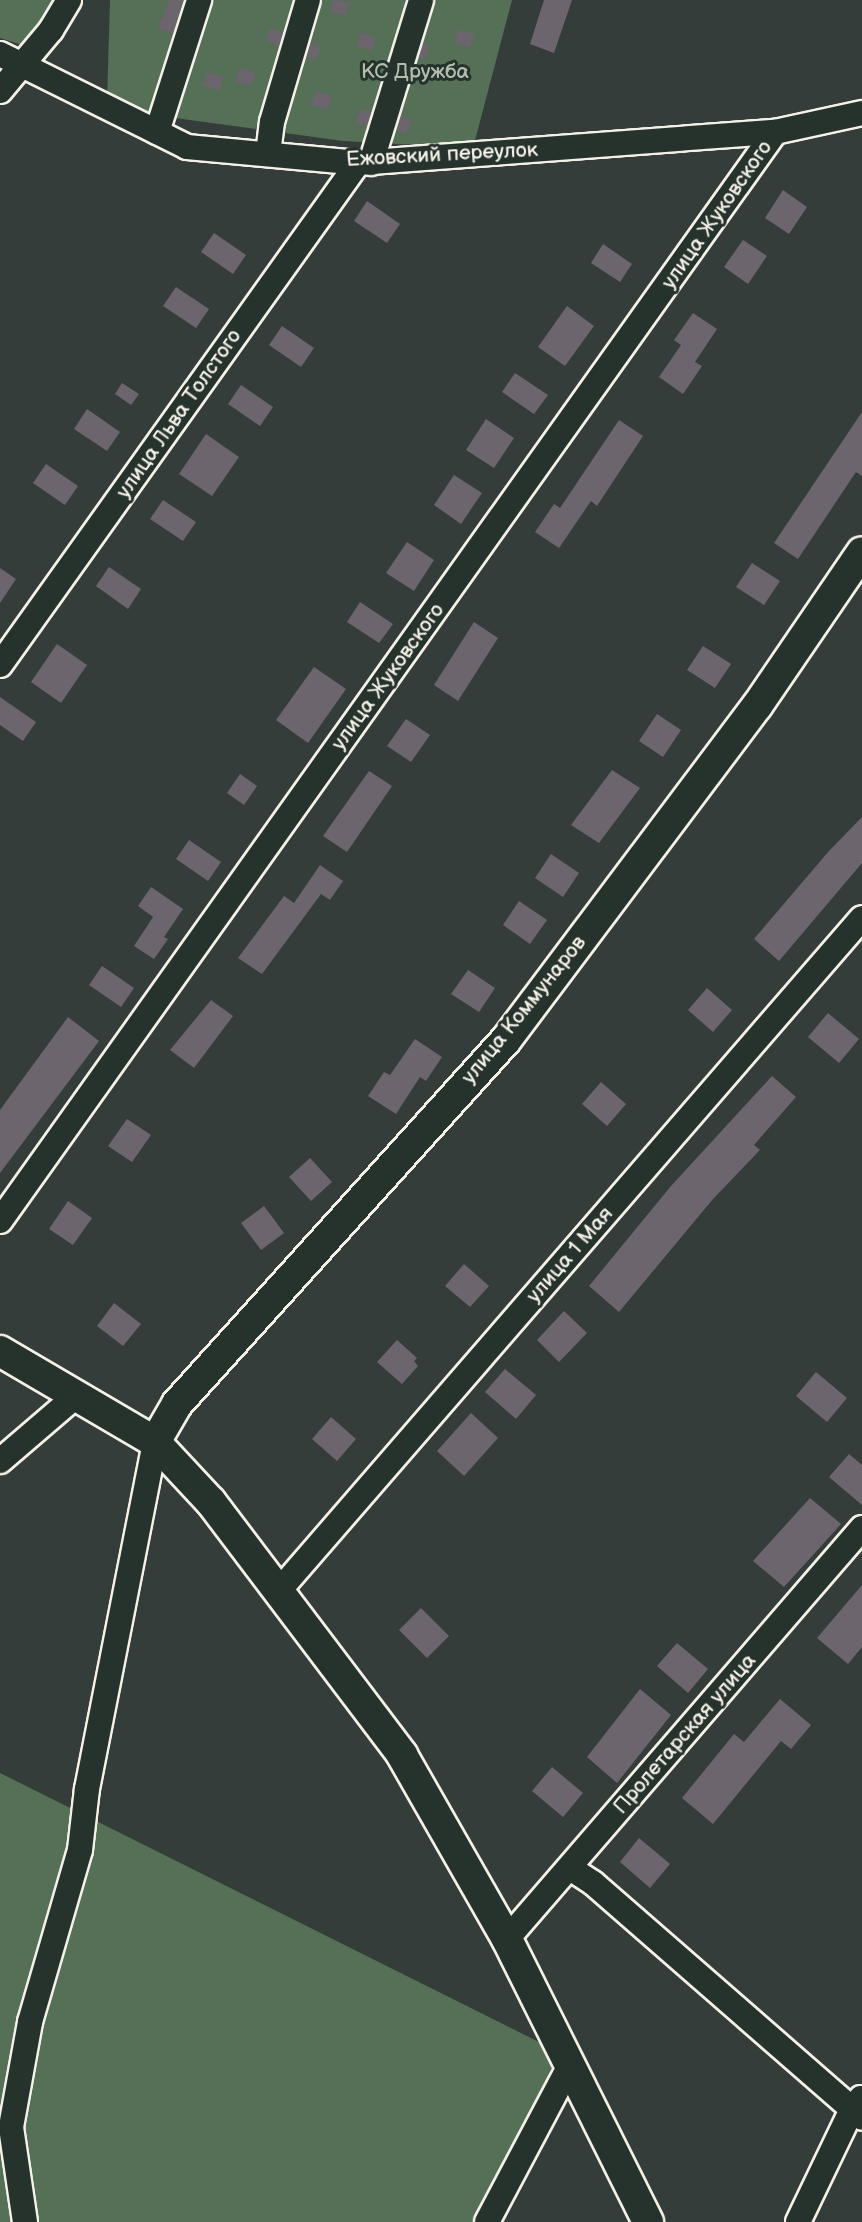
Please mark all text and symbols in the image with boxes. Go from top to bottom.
park label: КС Дружба [361,59,469,85]
street label: улица Жуковского [656,136,778,294]
street label: Ежовский переулок [346,137,538,173]
street label: улица Льва Толстого [111,325,247,503]
street label: улица Жуковского [326,599,450,755]
street label: улица Коммунаров [456,931,592,1089]
street label: улица 1 Мая [521,1202,619,1308]
street label: Пролетарская улица [608,1649,762,1819]

